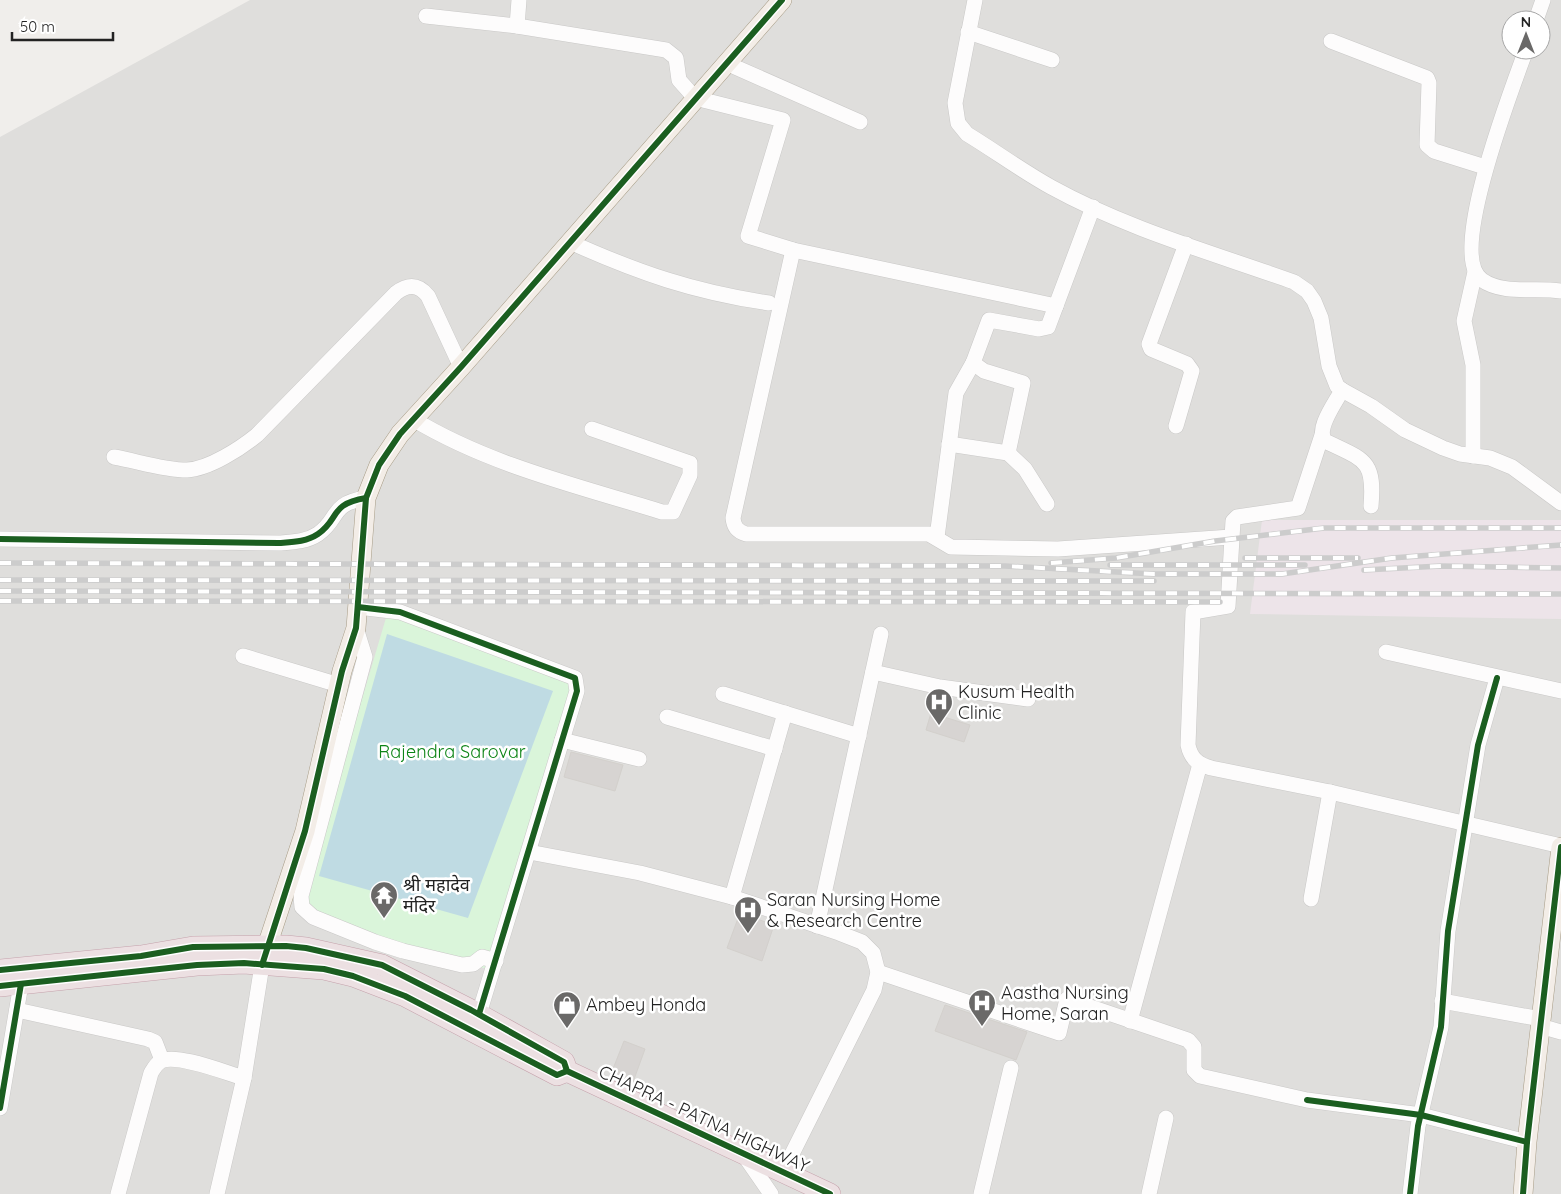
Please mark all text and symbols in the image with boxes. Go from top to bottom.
scale bar [12,10,114,42]
north arrow [1501,10,1551,60]
text: N [1521,13,1531,31]
text: 50 m [20,17,55,36]
place label: Kusum Health Clinic [958,680,1075,724]
hospital icon: Kusum Health Clinic [924,687,954,726]
park label: Rajendra Sarovar [378,740,526,763]
place label: श्री महादेव मंदिर [403,873,471,917]
temple icon: श्री महादेव मंदिर [369,880,399,919]
place label: Saran Nursing Home & Research Centre [767,888,941,932]
hospital icon: Saran Nursing Home & Research Centre [733,895,763,934]
place label: Aastha Nursing Home, Saran [1001,981,1129,1025]
hospital icon: Aastha Nursing Home, Saran [967,988,997,1027]
shop icon: Ambey Honda [552,990,582,1029]
place label: Ambey Honda [586,993,706,1016]
street label: CHAPRA - PATNA HIGHWAY [595,1060,813,1178]

